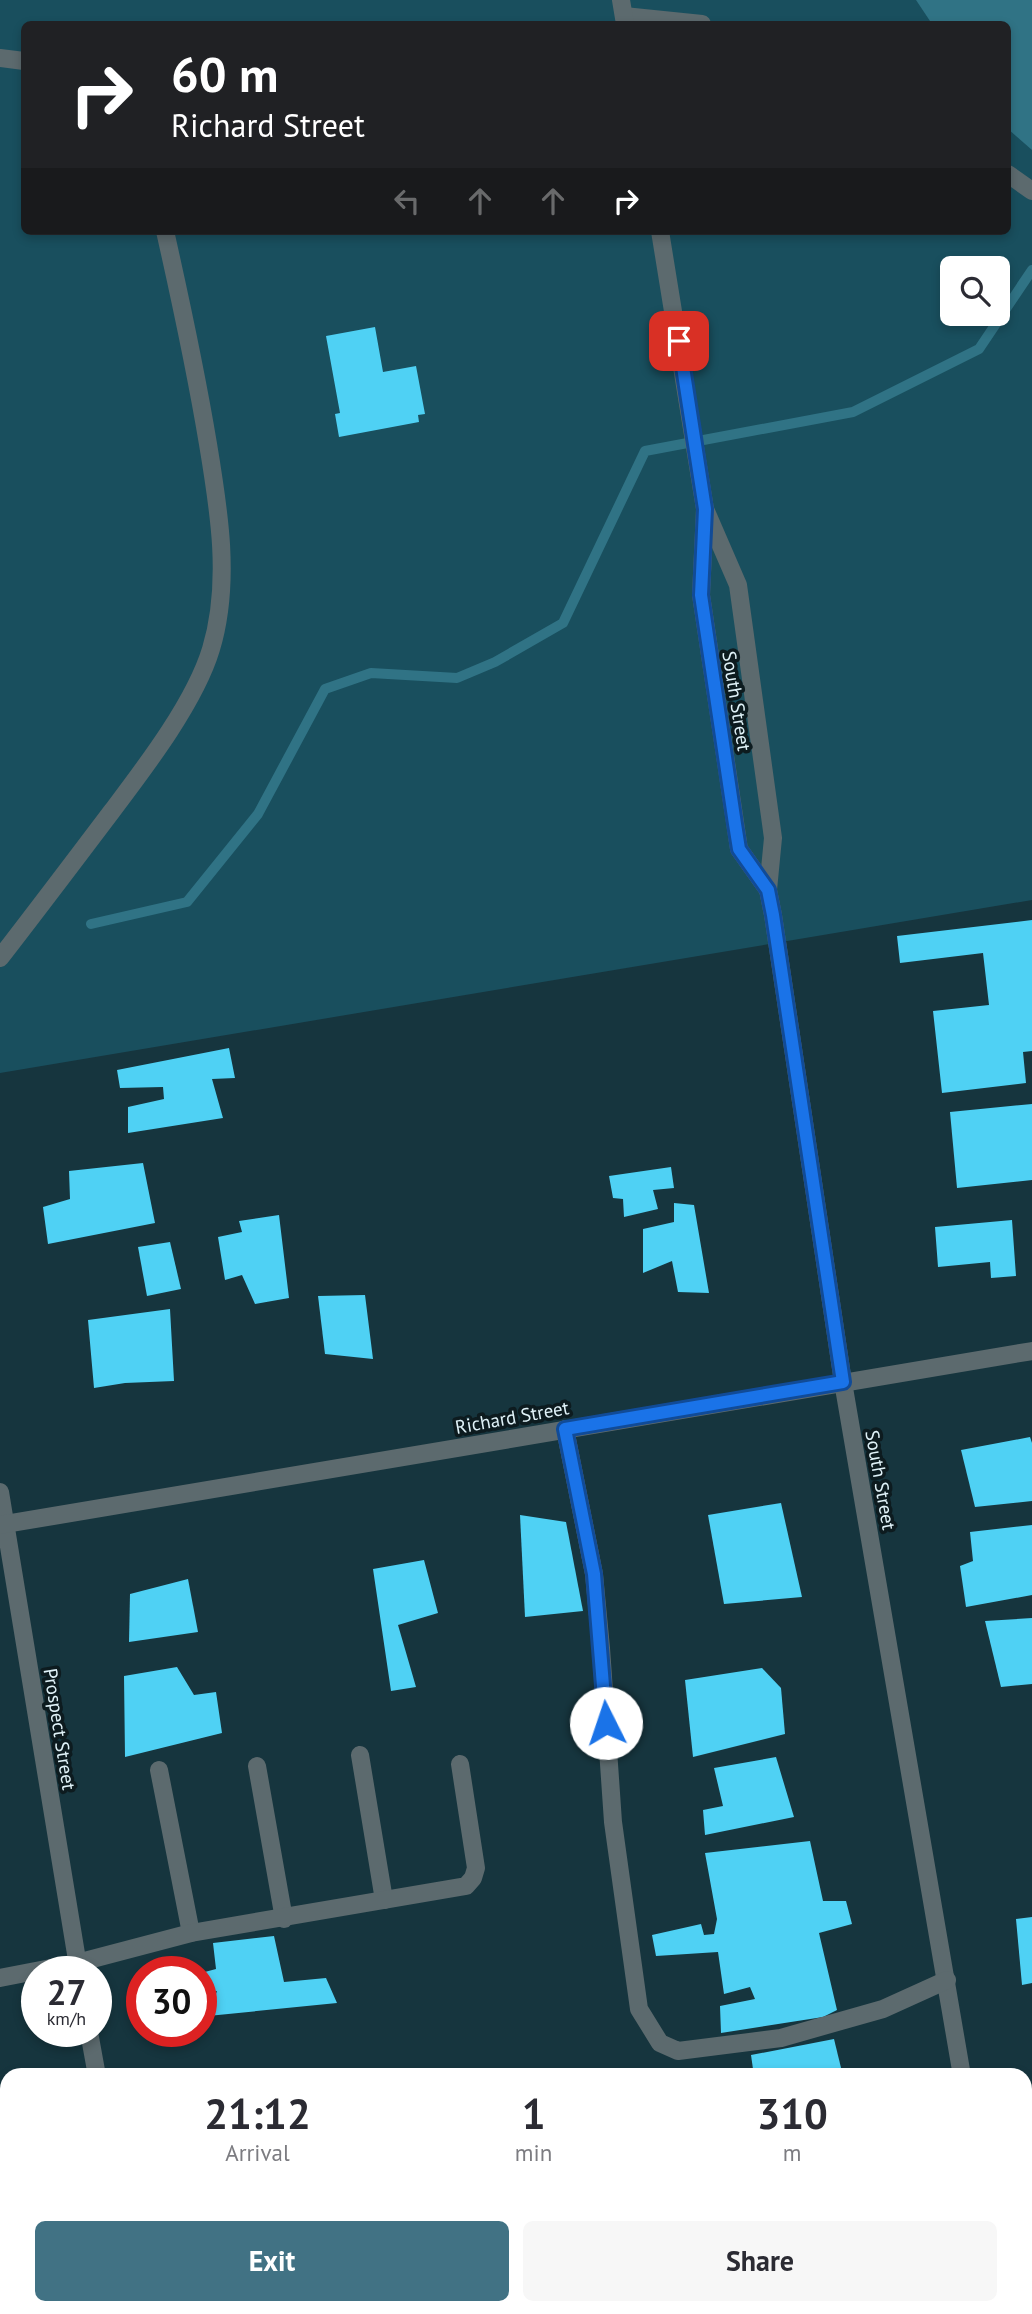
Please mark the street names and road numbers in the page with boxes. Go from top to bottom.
street label: South Street [717,649,757,753]
street label: Richard Street [453,1395,571,1439]
street label: South Street [860,1428,902,1532]
street label: Prospect Street [39,1666,82,1792]

